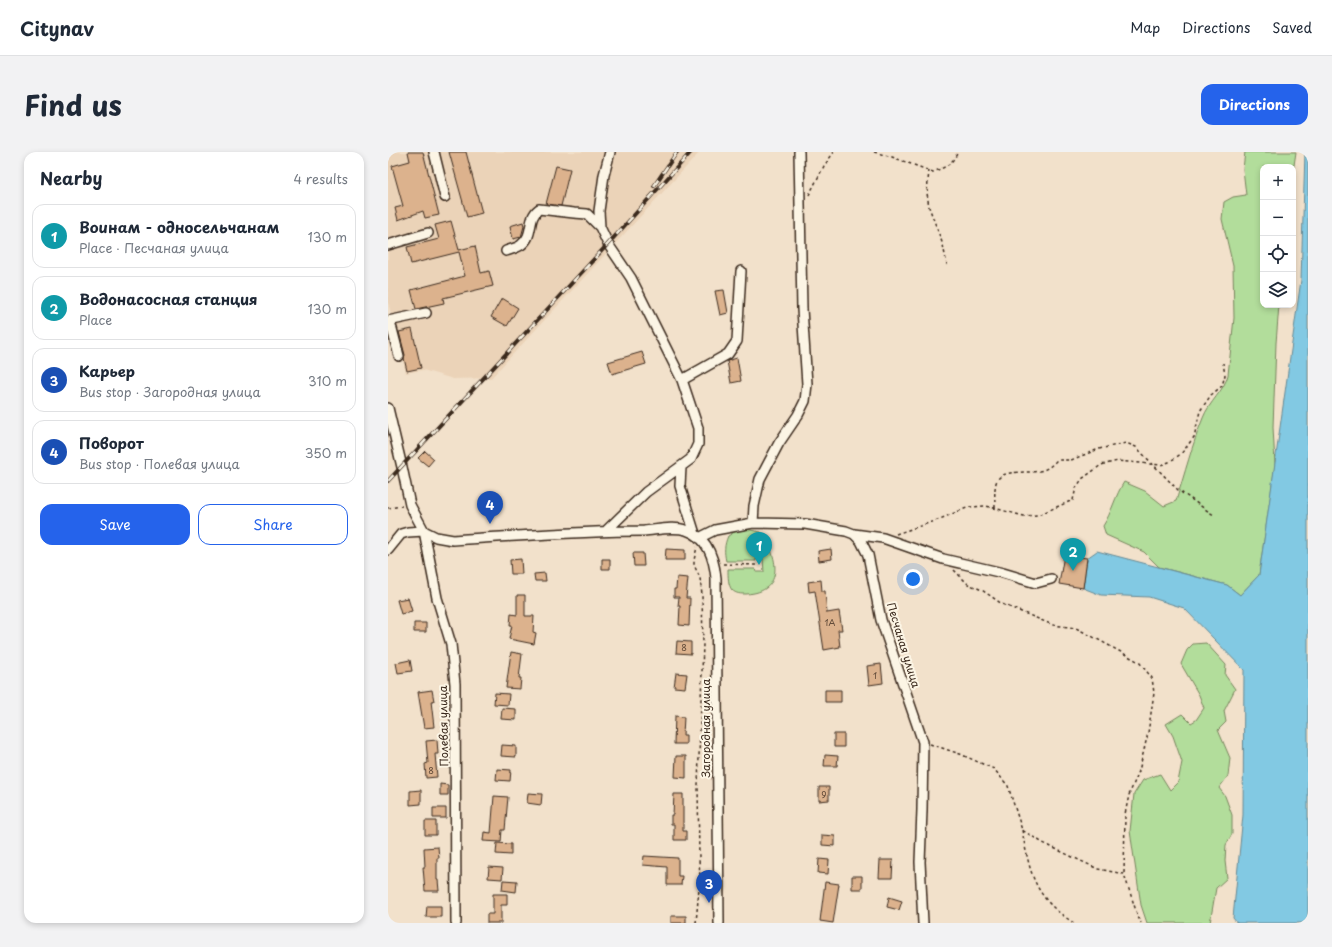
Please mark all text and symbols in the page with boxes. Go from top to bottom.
text: Citynav [20,14,94,42]
text: Map [1130,17,1160,38]
text: Directions [1182,17,1250,38]
text: Saved [1272,17,1312,38]
text: Find us [24,83,122,126]
button: Directions [1201,84,1308,125]
map controls [1260,164,1296,308]
button: + [1260,164,1296,200]
text: Nearby [40,165,102,191]
text: 4 results [294,169,348,188]
button: − [1260,200,1296,236]
text: Воинам - односельчанам [79,215,280,238]
text: 1 [51,227,57,246]
text: 130 m [308,227,347,246]
button: locate [1260,236,1296,272]
text: Place · Песчаная улица [79,238,229,257]
button: layers [1260,272,1296,308]
text: Водонасосная станция [79,287,258,310]
text: 2 [49,299,59,318]
text: 130 m [308,299,347,318]
text: Place [79,310,112,329]
text: Карьер [79,359,135,382]
text: 3 [50,371,58,390]
text: 310 m [308,371,347,390]
text: Bus stop · Загородная улица [79,382,261,401]
text: Поворот [79,431,144,454]
text: 4 [50,443,58,462]
text: 350 m [305,443,347,462]
text: Bus stop · Полевая улица [79,454,240,473]
pin: 4 [477,491,503,524]
button: Save [40,504,190,545]
button: Share [198,504,348,545]
pin: 1 [746,532,772,565]
pin: 2 [1060,538,1086,571]
your location [903,569,923,589]
street label: Песчаная улица [883,600,925,690]
house number: 1А [825,615,836,629]
house number: 8 [681,640,687,654]
house number: 1 [873,668,877,682]
street label: Загородная улица [697,678,714,778]
street label: Полевая улица [434,685,452,767]
house number: 8 [428,763,434,777]
house number: 9 [821,787,827,801]
pin: 3 [696,870,722,903]

